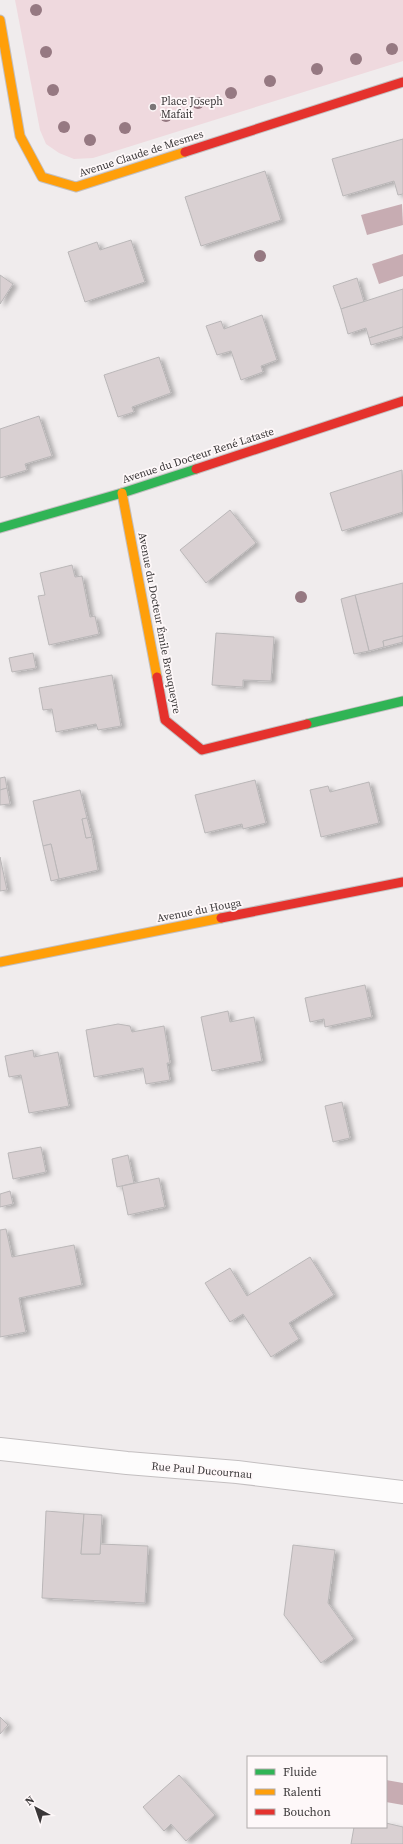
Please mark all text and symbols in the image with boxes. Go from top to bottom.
place label: Place Joseph Mafait [161,94,223,122]
marker: Place Joseph Mafait [148,102,158,112]
street label: Avenue Claude de Mesmes [77,126,205,181]
street label: Avenue du Docteur René Lataste [120,424,276,487]
street label: Avenue du Docteur Émile Brouqueyre [135,531,185,715]
street label: Avenue du Houga [156,895,243,926]
street label: Rue Paul Ducournau [151,1459,253,1482]
legend [247,1756,387,1828]
text: Fluide [283,1764,317,1780]
text: Ralenti [283,1784,322,1800]
north arrow [16,1788,56,1828]
text: N [22,1792,38,1809]
text: Bouchon [283,1804,331,1820]

